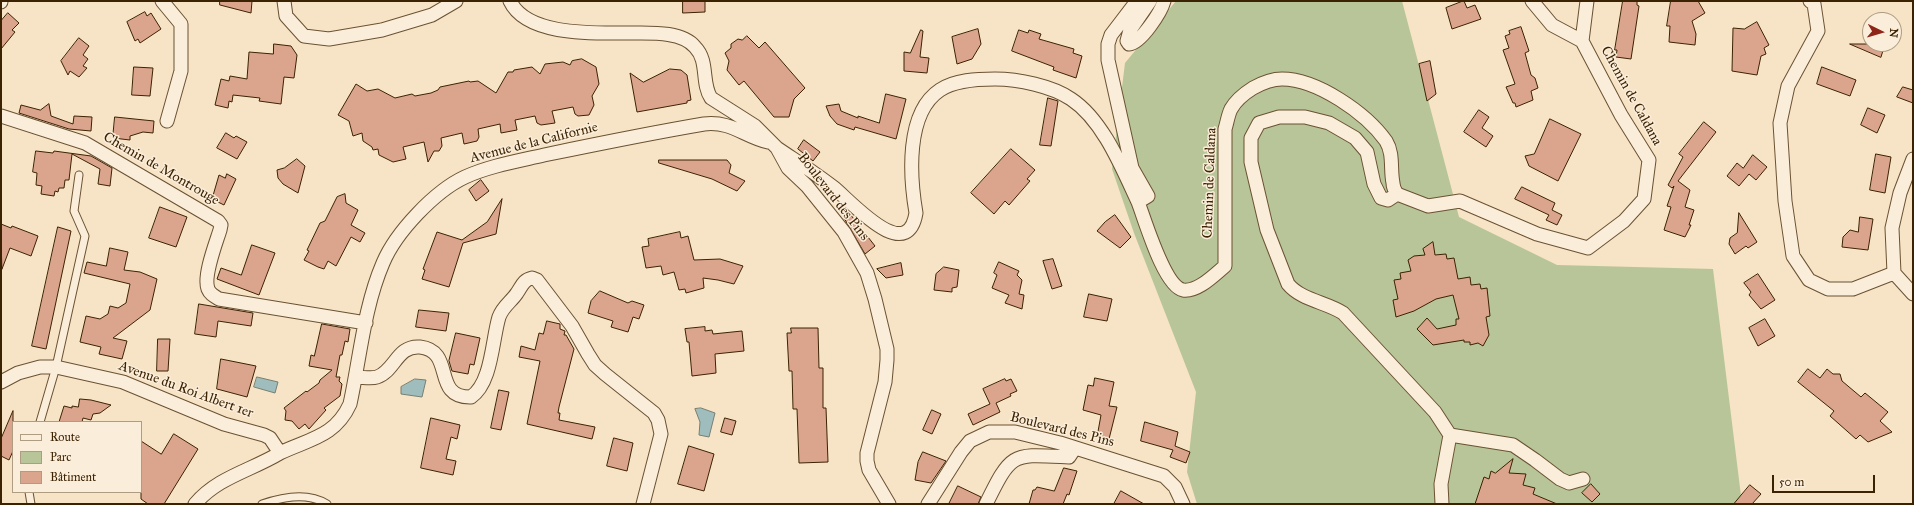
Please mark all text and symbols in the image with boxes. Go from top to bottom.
north arrow [1862,12,1902,52]
text: N [1887,28,1900,38]
street label: Chemin de Caldana [1597,43,1665,149]
street label: Avenue de la Californie [468,119,600,167]
street label: Chemin de Caldana [1200,127,1220,239]
street label: Chemin de Montrouge [100,129,222,209]
street label: Boulevard des Pins [794,150,872,244]
street label: Avenue du Roi Albert 1er [116,358,256,422]
street label: Boulevard des Pins [1008,409,1116,451]
legend [12,421,142,493]
text: Route [50,430,80,444]
text: Parc [50,450,71,464]
scale bar [1774,467,1877,493]
text: Bâtiment [50,470,96,484]
text: 50 m [1779,475,1804,489]

